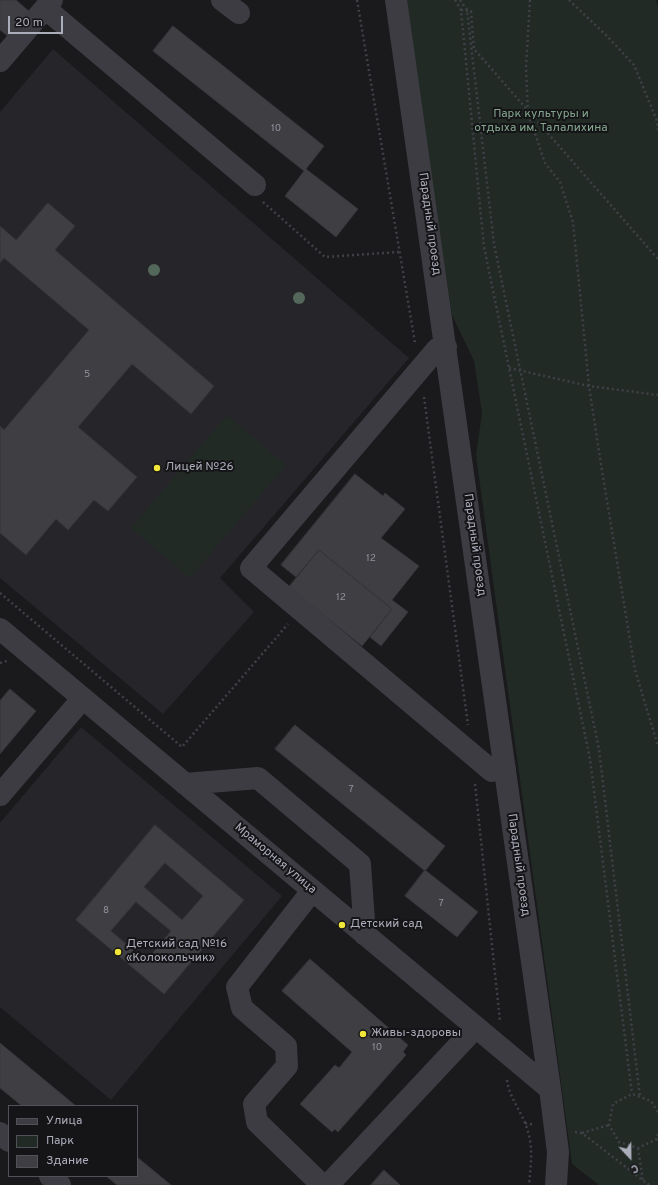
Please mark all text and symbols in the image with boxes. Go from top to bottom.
scale bar [10,8,65,34]
text: 20 m [15,15,43,31]
park label: Парк культуры и отдыха им. Талалихина [474,108,608,136]
house number: 10 [271,123,281,135]
street label: Парадный проезд [415,172,443,276]
house number: 5 [84,369,90,381]
place label: Лицей №26 [165,461,234,475]
marker: Лицей №26 [152,463,162,473]
street label: Парадный проезд [460,493,488,597]
house number: 12 [366,553,376,565]
house number: 12 [336,592,346,604]
house number: 7 [348,784,354,796]
street label: Парадный проезд [504,813,532,917]
street label: Мраморная улица [231,821,319,897]
house number: 7 [438,898,444,910]
house number: 8 [103,905,109,917]
place label: Детский сад [350,918,423,932]
marker: Детский сад [337,920,347,930]
place label: Детский сад №16 «Колокольчик» [126,938,227,966]
marker: Детский сад №16 «Колокольчик» [113,947,123,957]
place label: Живы-здоровы [371,1027,461,1041]
marker: Живы-здоровы [358,1029,368,1039]
house number: 10 [372,1042,382,1054]
legend [8,1105,138,1177]
text: Улица [46,1113,82,1129]
text: Парк [46,1133,74,1149]
north arrow [610,1137,650,1177]
text: Здание [46,1153,89,1169]
text: С [629,1160,640,1176]

